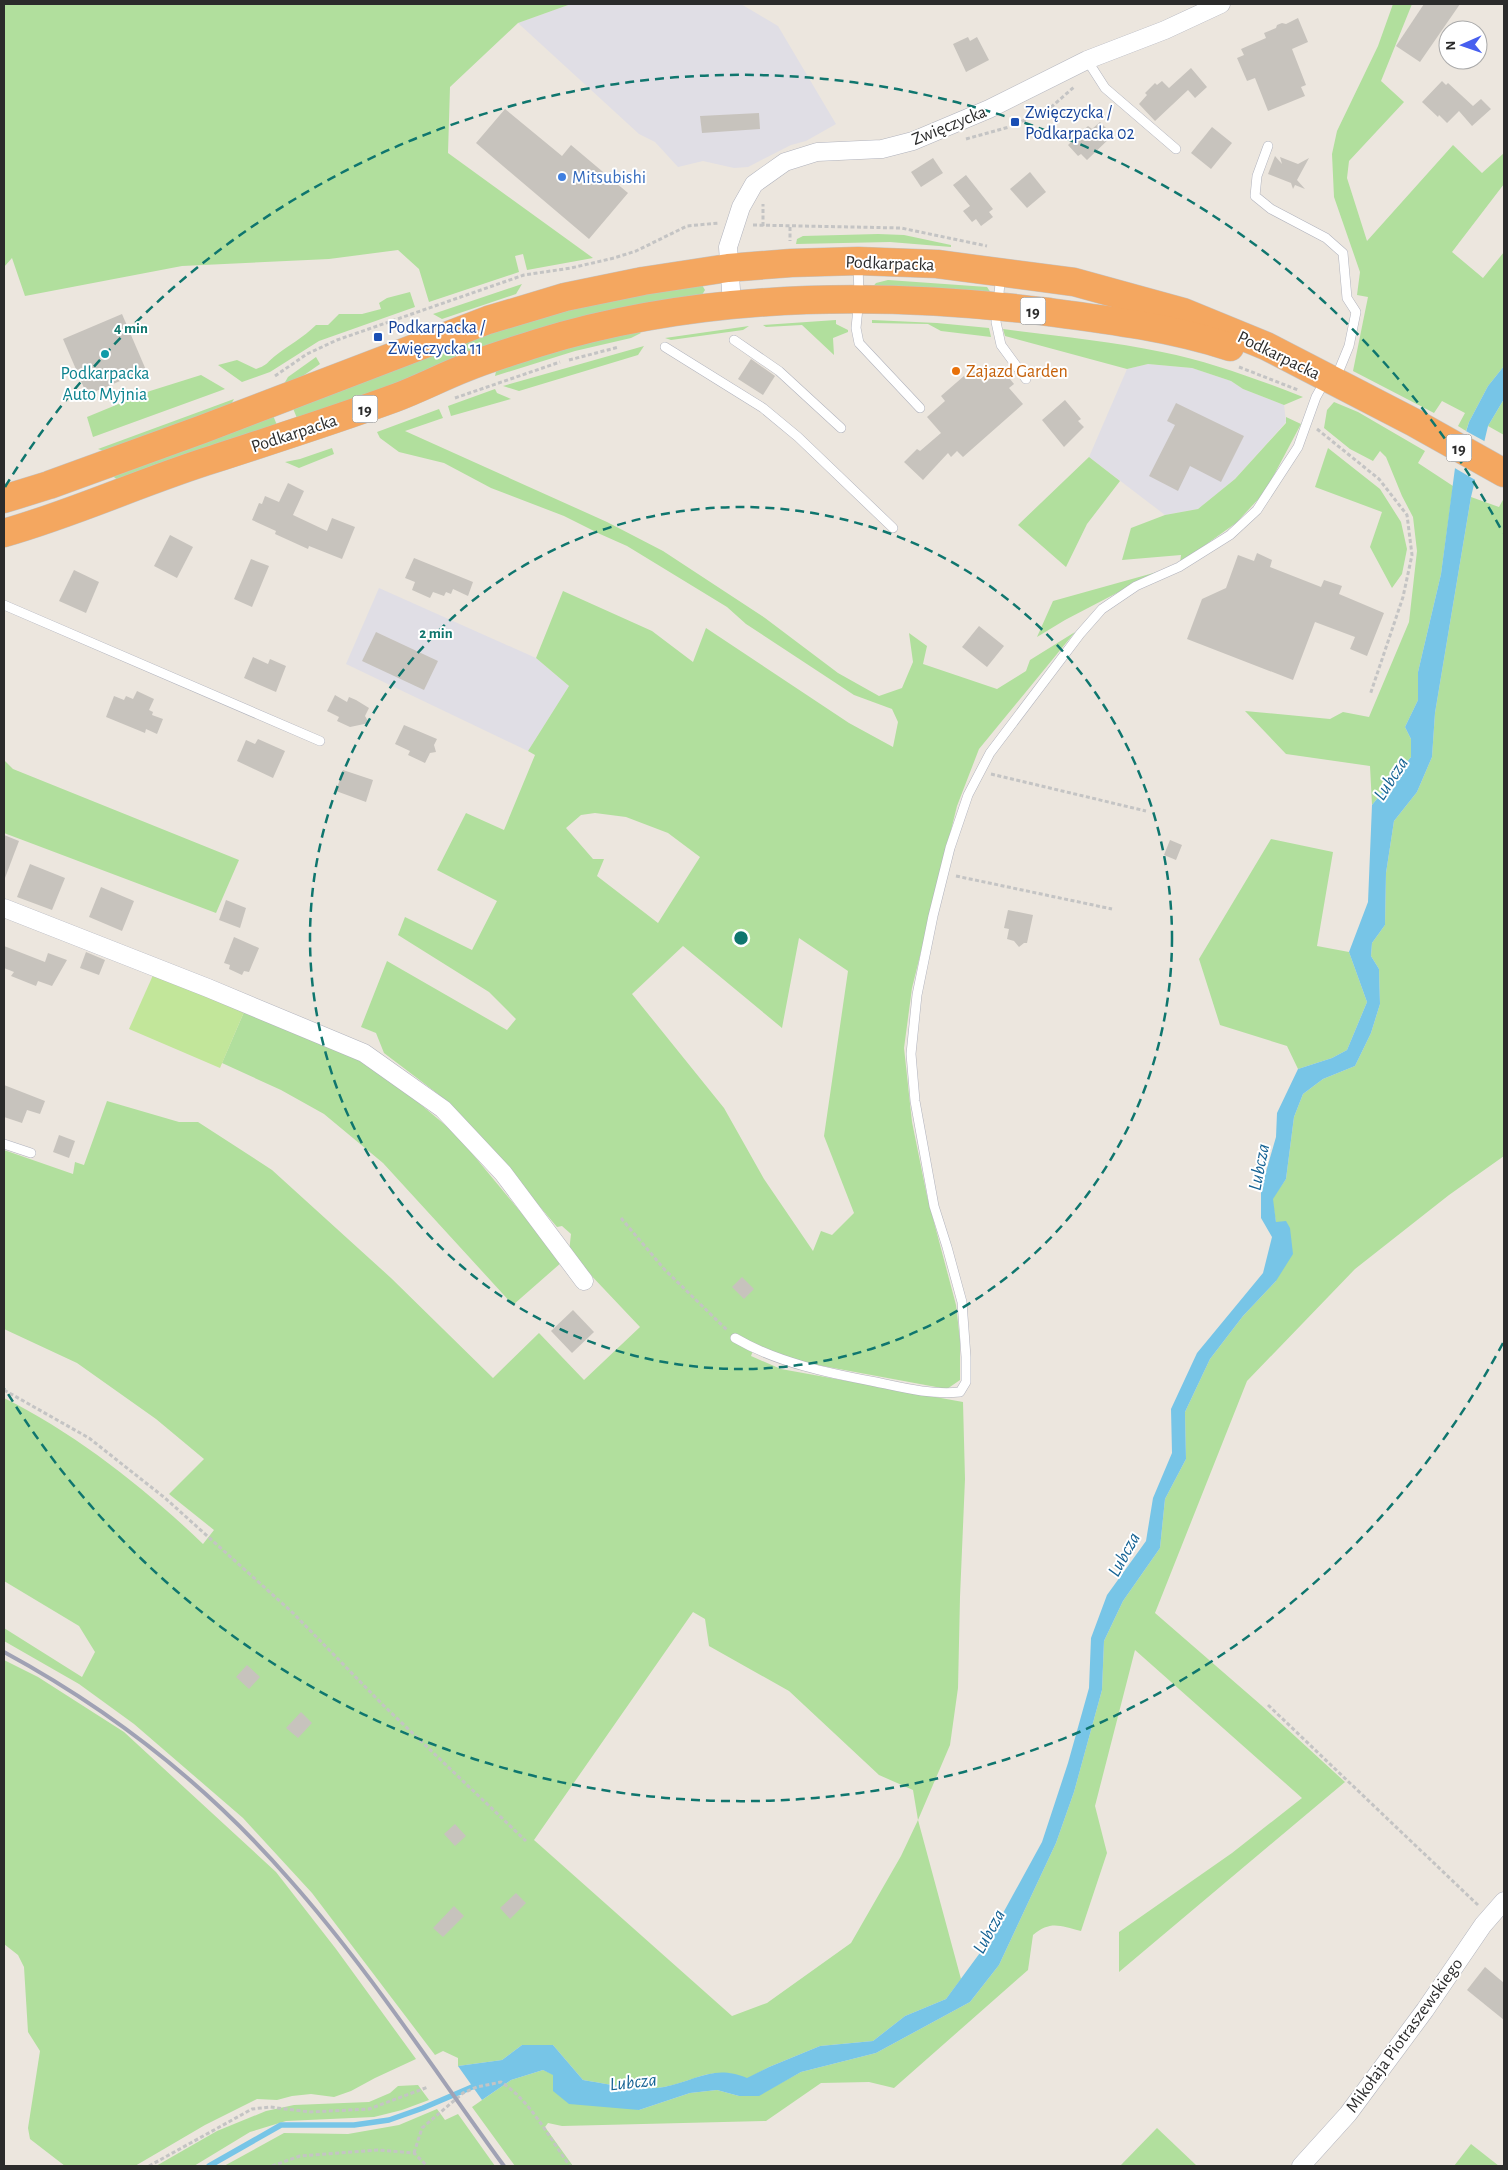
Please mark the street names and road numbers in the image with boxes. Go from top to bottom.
street label: Zwięczycka [909,103,989,149]
street label: Podkarpacka [845,253,935,275]
road number: 19 [1020,298,1046,324]
street label: Podkarpacka [1235,328,1323,384]
road number: 19 [352,396,378,422]
street label: Podkarpacka [249,412,339,456]
road number: 19 [1446,434,1472,462]
street label: Mikołaja Piotraszewskiego [1343,1955,1467,2116]

